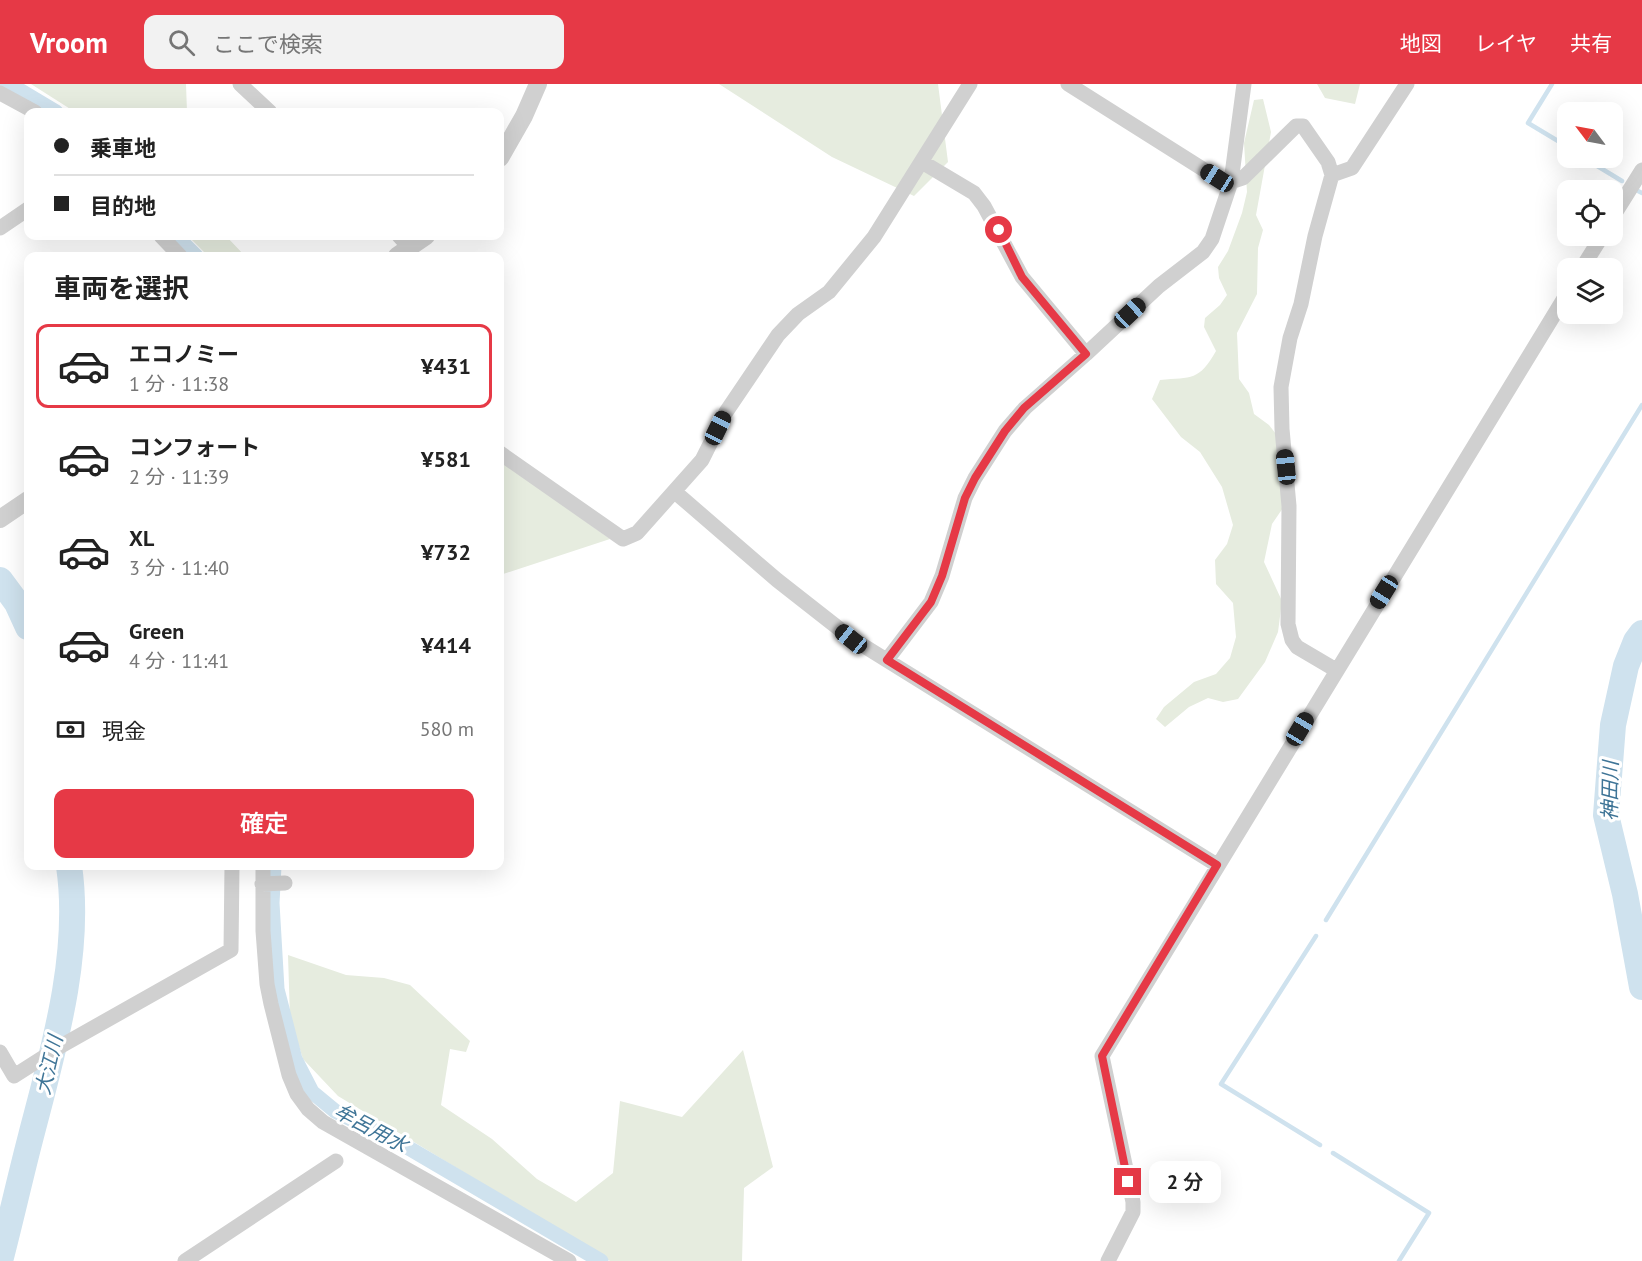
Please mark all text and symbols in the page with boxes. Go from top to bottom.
search box [144,15,564,69]
text: Vroom [30,24,108,61]
icon: search [165,26,198,59]
text: ここで検索 [213,30,323,58]
text: 地図 [1400,30,1442,57]
text: レイヤ [1475,30,1537,57]
text: 共有 [1570,30,1612,57]
north arrow [1557,102,1623,168]
map controls [1557,102,1623,324]
text: 乗車地 [90,134,156,162]
car [1197,161,1237,195]
button: locate [1557,180,1623,246]
text: 目的地 [90,192,156,220]
route start [985,216,1012,243]
button: layers [1557,258,1623,324]
text: 車両を選択 [54,271,189,305]
car [1111,294,1149,332]
icon: car [57,339,111,393]
text: エコノミー [129,340,239,368]
text: ¥431 [421,352,471,380]
text: 1 分 · 11:38 [129,371,229,397]
car [702,408,734,448]
icon: car [57,432,111,486]
text: コンフォート [129,433,260,461]
text: ¥581 [421,445,471,473]
car [1275,448,1297,486]
text: 2 分 · 11:39 [129,464,229,490]
text: XL [129,524,154,552]
icon: car [57,525,111,579]
text: ¥732 [421,538,471,566]
text: 3 分 · 11:40 [129,555,229,581]
car [1367,572,1401,612]
text: Green [129,617,184,645]
icon: car [57,618,111,672]
car [831,621,871,657]
text: ¥414 [421,631,471,659]
text: 4 分 · 11:41 [129,648,229,674]
car [1283,709,1317,749]
icon: cash [54,713,87,746]
text: 580 m [420,716,474,742]
text: 現金 [102,717,146,745]
water label: 神田川 [1596,759,1624,821]
button: 確定 [54,789,474,858]
water label: 大江川 [30,1031,69,1097]
water label: 牟呂用水 [330,1098,414,1159]
callout: 2 分 [1149,1161,1221,1203]
route end [1114,1168,1141,1195]
text: 2 分 [1167,1169,1203,1195]

